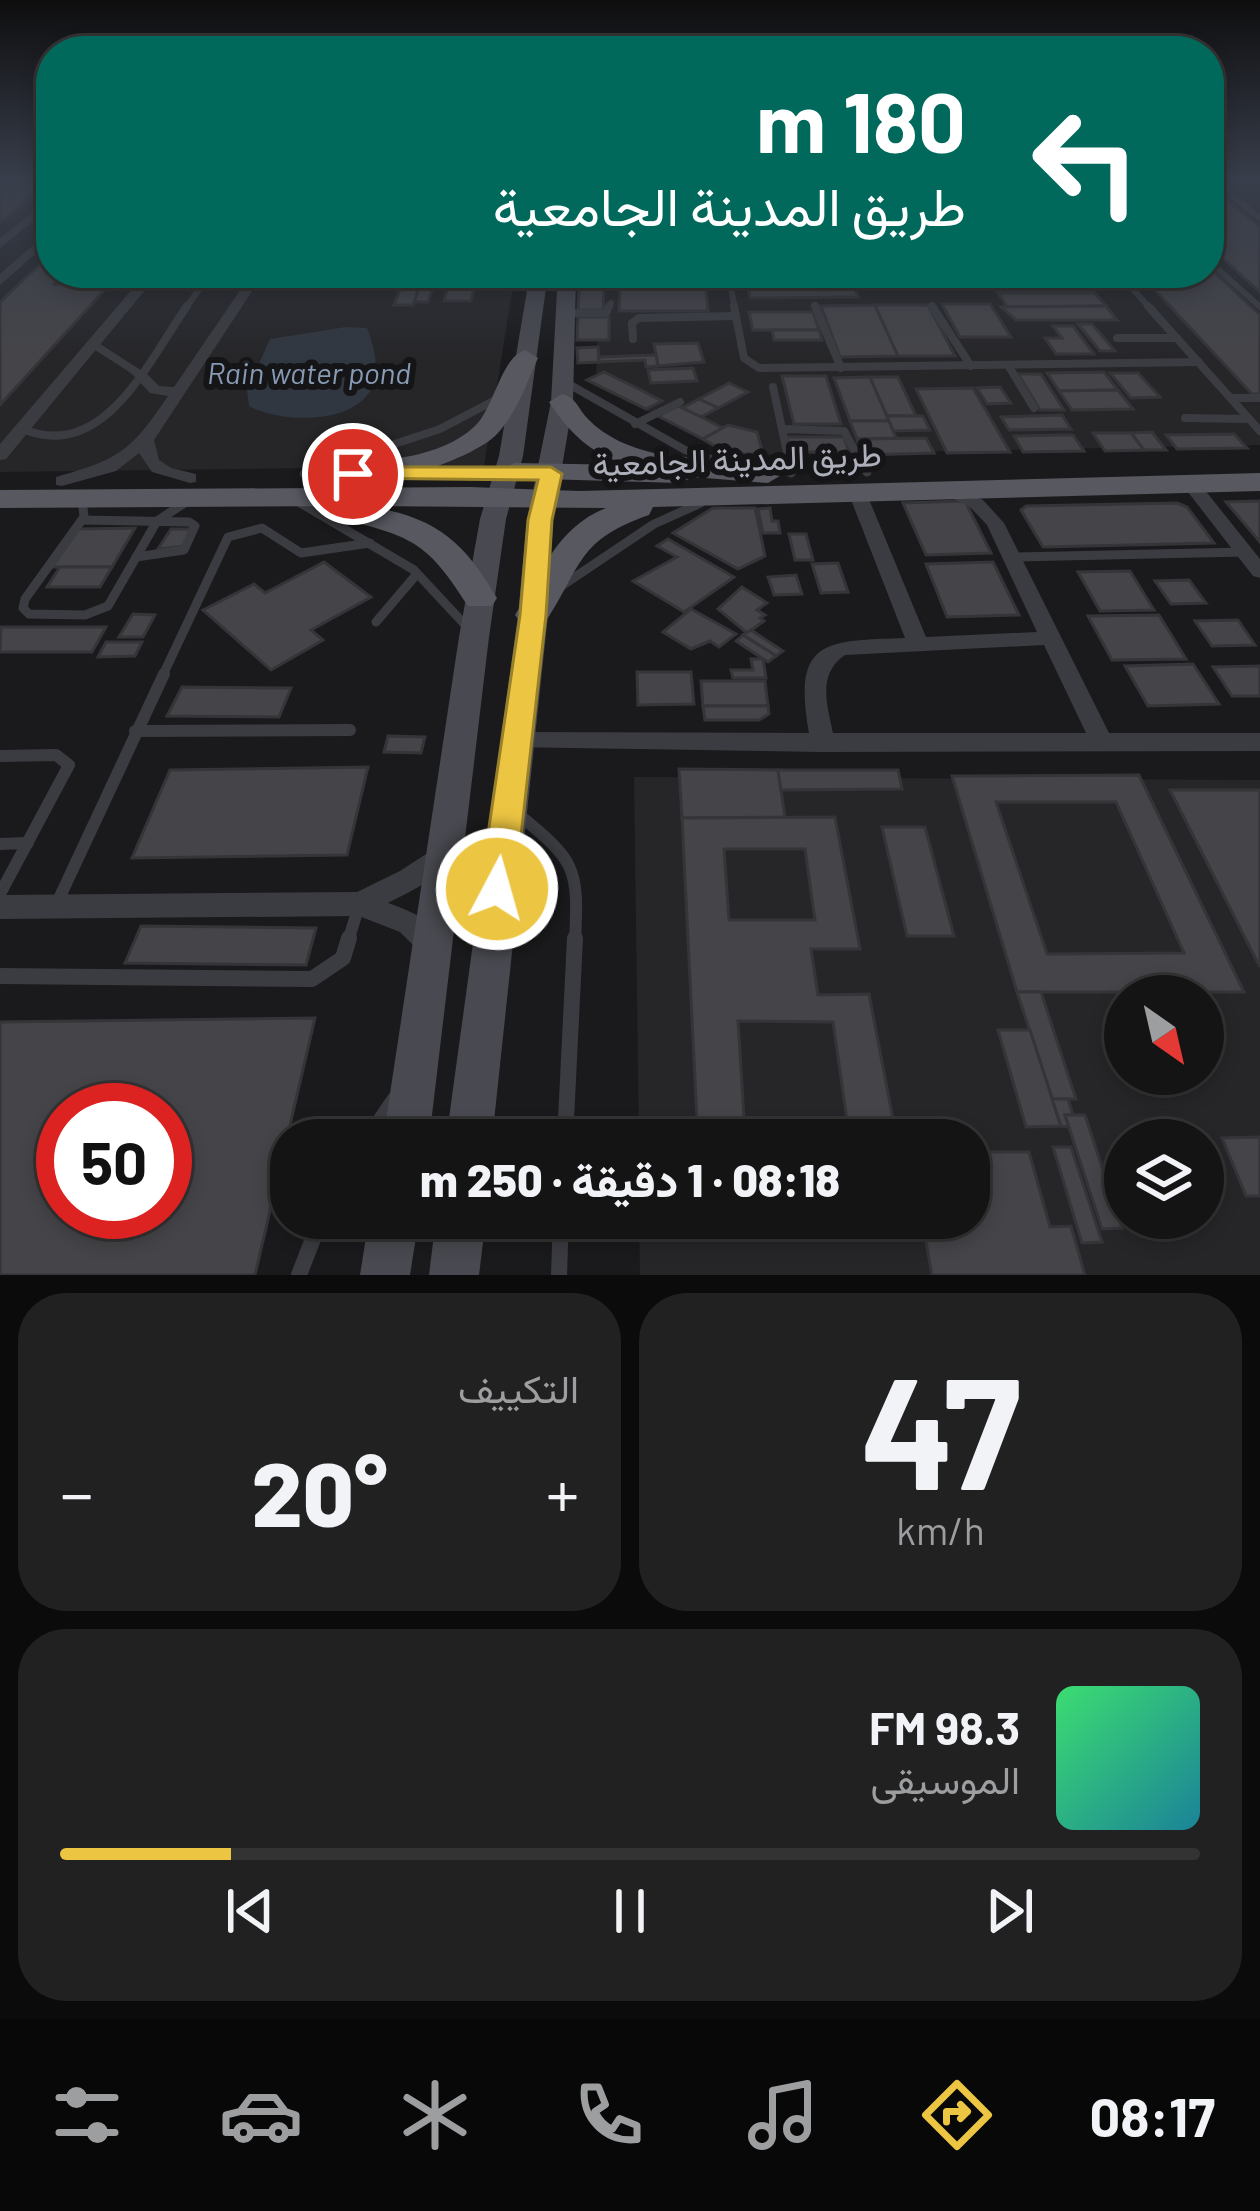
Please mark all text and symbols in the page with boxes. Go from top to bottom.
text: 180 m [756,69,966,170]
icon: left [1008,84,1164,240]
text: طريق المدينة الجامعية [493,172,966,237]
water label: Rain water pond [207,354,411,390]
pin [302,423,404,525]
street label: طريق المدينة الجامعية [592,433,882,485]
icon: arrive [320,441,386,507]
position arrow [434,826,560,952]
north arrow [1104,975,1224,1095]
map controls [1104,975,1224,1239]
speed limit sign: 50 [36,1083,192,1239]
button: layers [1104,1119,1224,1239]
text: 08:18 · 1 دقيقة · 250 m [420,1152,840,1206]
text: 47 [860,1334,1021,1521]
text: التكييف [458,1364,579,1411]
text: 20° [251,1437,388,1545]
text: − [60,1452,93,1531]
text: + [546,1452,579,1531]
text: km/h [896,1506,985,1553]
text: 98.3 FM [869,1700,1020,1754]
text: الموسيقى [870,1755,1020,1802]
icon: previous [217,1878,283,1944]
icon: pause [597,1878,663,1944]
icon: next [977,1878,1043,1944]
icon: filters [45,2073,129,2157]
icon: car [219,2073,303,2157]
icon: climate [393,2073,477,2157]
icon: phone [567,2073,651,2157]
icon: music [741,2073,825,2157]
icon: directions [915,2073,999,2157]
text: 08:17 [1089,2083,1215,2148]

